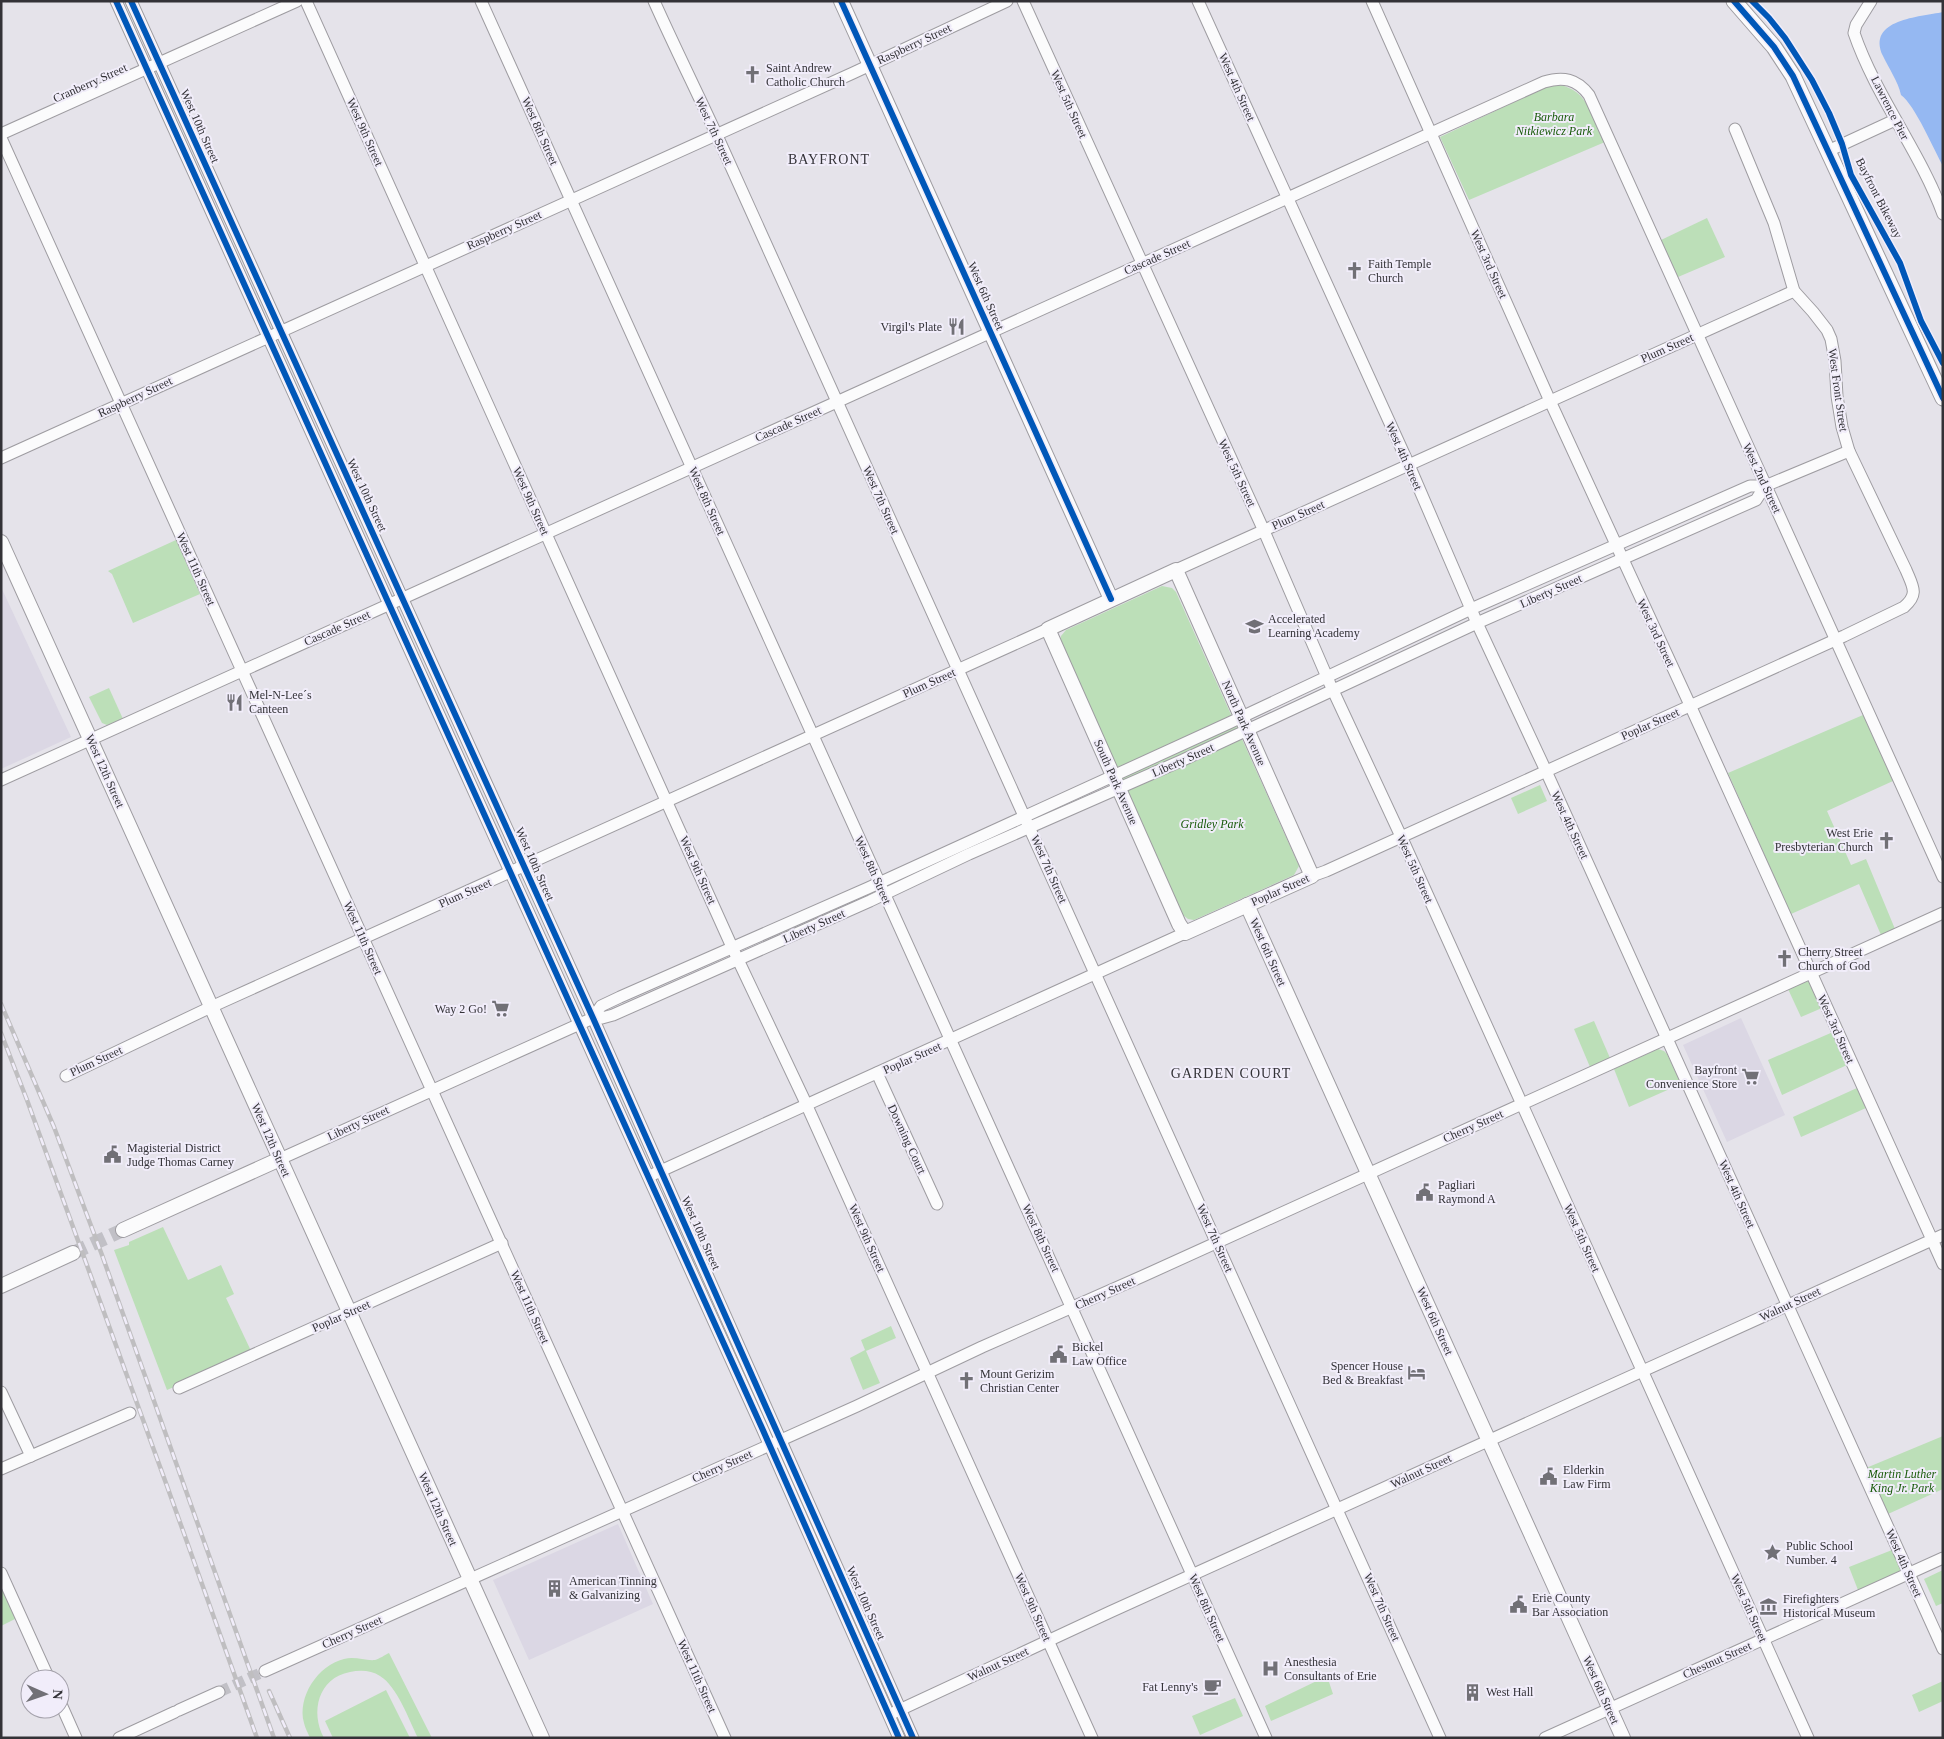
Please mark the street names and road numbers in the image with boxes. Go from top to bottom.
street label: Raspberry Street [875,20,954,67]
street label: West 4th Street [1216,51,1259,124]
street label: Cranberry Street [51,60,130,106]
street label: West 5th Street [1048,68,1091,141]
street label: Lawrence Pier [1868,74,1912,142]
street label: West 10th Street [178,87,223,166]
street label: West 8th Street [519,95,562,168]
street label: West 7th Street [692,95,736,168]
street label: West 9th Street [344,96,387,169]
street label: Bayfront Bikeway [1853,155,1905,241]
street label: Raspberry Street [464,207,544,253]
street label: West 3rd Street [1468,227,1511,301]
street label: Cascade Street [1122,236,1193,278]
street label: West 6th Street [965,260,1008,333]
street label: Plum Street [1638,330,1696,366]
street label: West Front Street [1825,348,1851,433]
street label: Raspberry Street [96,373,175,420]
street label: Cascade Street [753,403,824,445]
street label: West 4th Street [1383,420,1426,493]
street label: West 5th Street [1215,437,1259,510]
street label: West 2nd Street [1740,441,1785,516]
street label: West 10th Street [344,456,390,534]
street label: West 7th Street [860,464,903,537]
street label: West 9th Street [510,465,553,538]
street label: West 8th Street [686,465,729,538]
street label: Plum Street [1269,497,1327,533]
street label: West 11th Street [174,530,219,608]
street label: Liberty Street [1518,571,1585,611]
street label: West 3rd Street [1634,597,1678,670]
street label: Cascade Street [302,607,373,649]
street label: Plum Street [900,665,958,701]
street label: North Park Avenue [1219,678,1269,768]
street label: Poplar Street [1619,705,1682,743]
street label: West 12th Street [83,732,128,811]
street label: South Park Avenue [1091,737,1141,827]
street label: Liberty Street [1150,740,1217,780]
street label: West 4th Street [1548,789,1592,862]
street label: West 10th Street [513,825,558,904]
street label: West 7th Street [1028,833,1071,906]
street label: West 5th Street [1394,833,1437,906]
street label: West 9th Street [677,834,720,907]
street label: West 8th Street [852,834,895,907]
street label: Poplar Street [1249,871,1312,909]
street label: Plum Street [436,875,494,911]
street label: West 11th Street [341,899,386,977]
street label: Liberty Street [781,906,848,946]
street label: West 6th Street [1247,916,1290,989]
street label: West 3rd Street [1815,992,1858,1066]
street label: Poplar Street [881,1039,944,1077]
street label: Plum Street [68,1042,125,1079]
street label: West 12th Street [249,1101,294,1180]
street label: Liberty Street [325,1102,392,1143]
street label: Downing Court [885,1102,929,1177]
street label: Cherry Street [1441,1106,1506,1145]
street label: West 4th Street [1716,1158,1759,1231]
street label: West 10th Street [679,1194,724,1273]
street label: West 9th Street [846,1202,889,1275]
street label: West 8th Street [1019,1202,1063,1275]
street label: West 7th Street [1194,1202,1237,1275]
street label: West 5th Street [1561,1202,1604,1275]
street label: West 11th Street [508,1268,553,1346]
street label: Cherry Street [1073,1273,1138,1312]
street label: Walnut Street [1757,1284,1823,1324]
street label: West 6th Street [1414,1285,1457,1358]
street label: Poplar Street [310,1297,373,1335]
street label: Cherry Street [690,1446,755,1485]
street label: Walnut Street [1388,1451,1454,1491]
street label: West 12th Street [416,1470,461,1549]
street label: West 4th Street [1883,1527,1926,1600]
street label: West 10th Street [844,1564,889,1643]
street label: West 9th Street [1012,1571,1055,1644]
street label: West 7th Street [1361,1571,1404,1644]
street label: West 8th Street [1186,1572,1229,1645]
street label: West 5th Street [1728,1572,1771,1645]
street label: Cherry Street [320,1612,385,1651]
street label: West 11th Street [675,1637,720,1715]
street label: Chestnut Street [1681,1638,1754,1681]
street label: Walnut Street [965,1644,1031,1684]
street label: West 6th Street [1580,1654,1623,1727]

